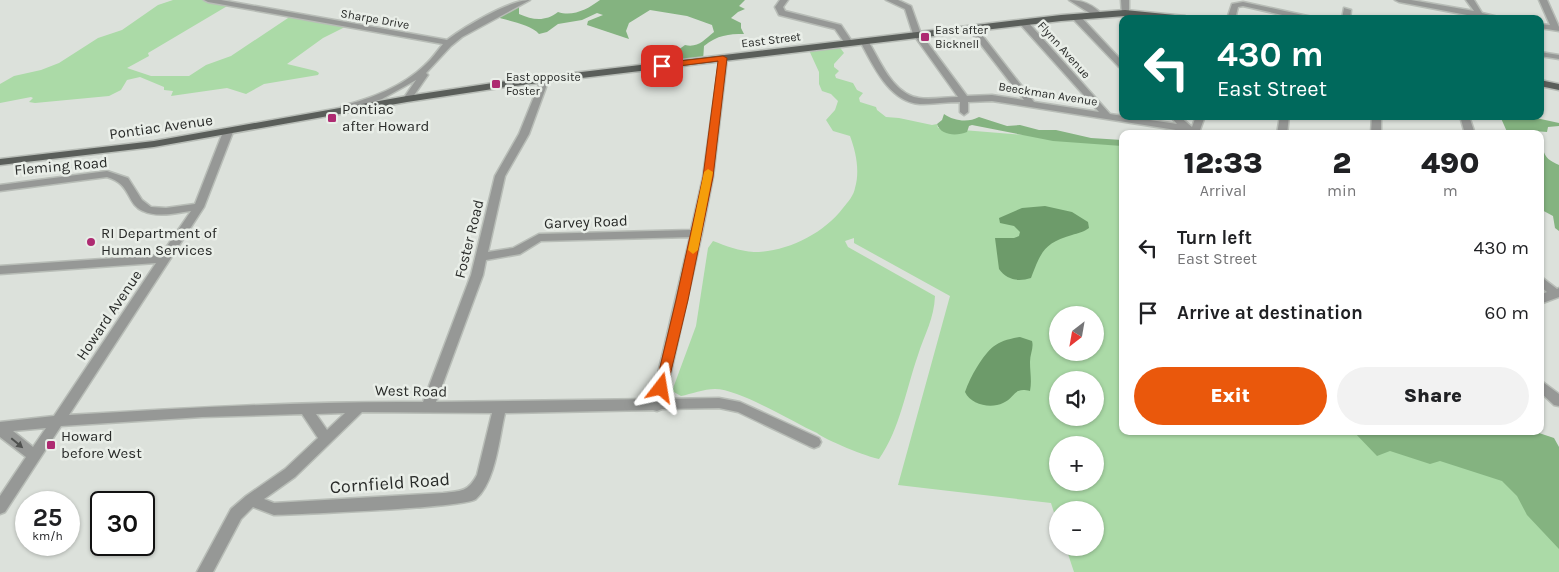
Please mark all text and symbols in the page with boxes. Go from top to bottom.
street label: Sharpe Drive [340,6,410,32]
street label: Flynn Avenue [1035,19,1093,81]
place label: East after Bicknell [935,23,988,51]
street label: East Street [740,29,802,51]
marker: East after Bicknell [919,31,931,43]
text: 430 m [1217,34,1324,75]
icon: left [1134,35,1199,100]
pin [641,45,683,87]
icon: arrive [648,52,676,80]
place label: East opposite Foster [506,70,581,98]
text: East Street [1217,76,1327,102]
marker: East opposite Foster [490,78,502,90]
street label: Beeckman Avenue [997,79,1099,109]
place label: Pontiac after Howard [342,100,429,135]
street label: Pontiac Avenue [108,111,214,143]
marker: Pontiac after Howard [326,112,338,124]
text: 12:33 [1184,145,1263,181]
text: 2 [1332,145,1351,181]
text: 490 [1421,145,1479,181]
street label: Fleming Road [13,153,109,179]
text: Arrival [1200,181,1246,200]
text: min [1327,181,1357,200]
text: m [1443,181,1458,200]
street label: Foster Road [451,198,487,280]
street label: Garvey Road [544,212,628,232]
place label: RI Department of Human Services [101,224,218,259]
text: Turn left [1177,227,1252,249]
icon: left [1134,234,1162,262]
marker: RI Department of Human Services [85,236,97,248]
text: 430 m [1474,237,1529,259]
text: East Street [1177,249,1257,268]
street label: Howard Avenue [72,267,146,363]
icon: arrive [1134,299,1162,327]
text: Arrive at destination [1177,302,1363,324]
text: 60 m [1485,302,1529,324]
north arrow [1049,306,1104,361]
map controls [1049,306,1104,556]
position arrow [634,361,686,413]
button: Exit [1134,367,1327,425]
button: Share [1337,367,1529,425]
button: sound [1049,371,1104,426]
street label: West Road [375,381,447,401]
place label: Howard before West [61,427,142,462]
button: + [1049,436,1104,491]
one-way arrow [11,437,23,449]
marker: Howard before West [45,439,57,451]
street label: Cornfield Road [329,468,451,498]
speed limit sign: 30 [90,491,155,556]
button: − [1049,501,1104,556]
text: 25 [33,503,62,532]
text: km/h [32,529,63,543]

